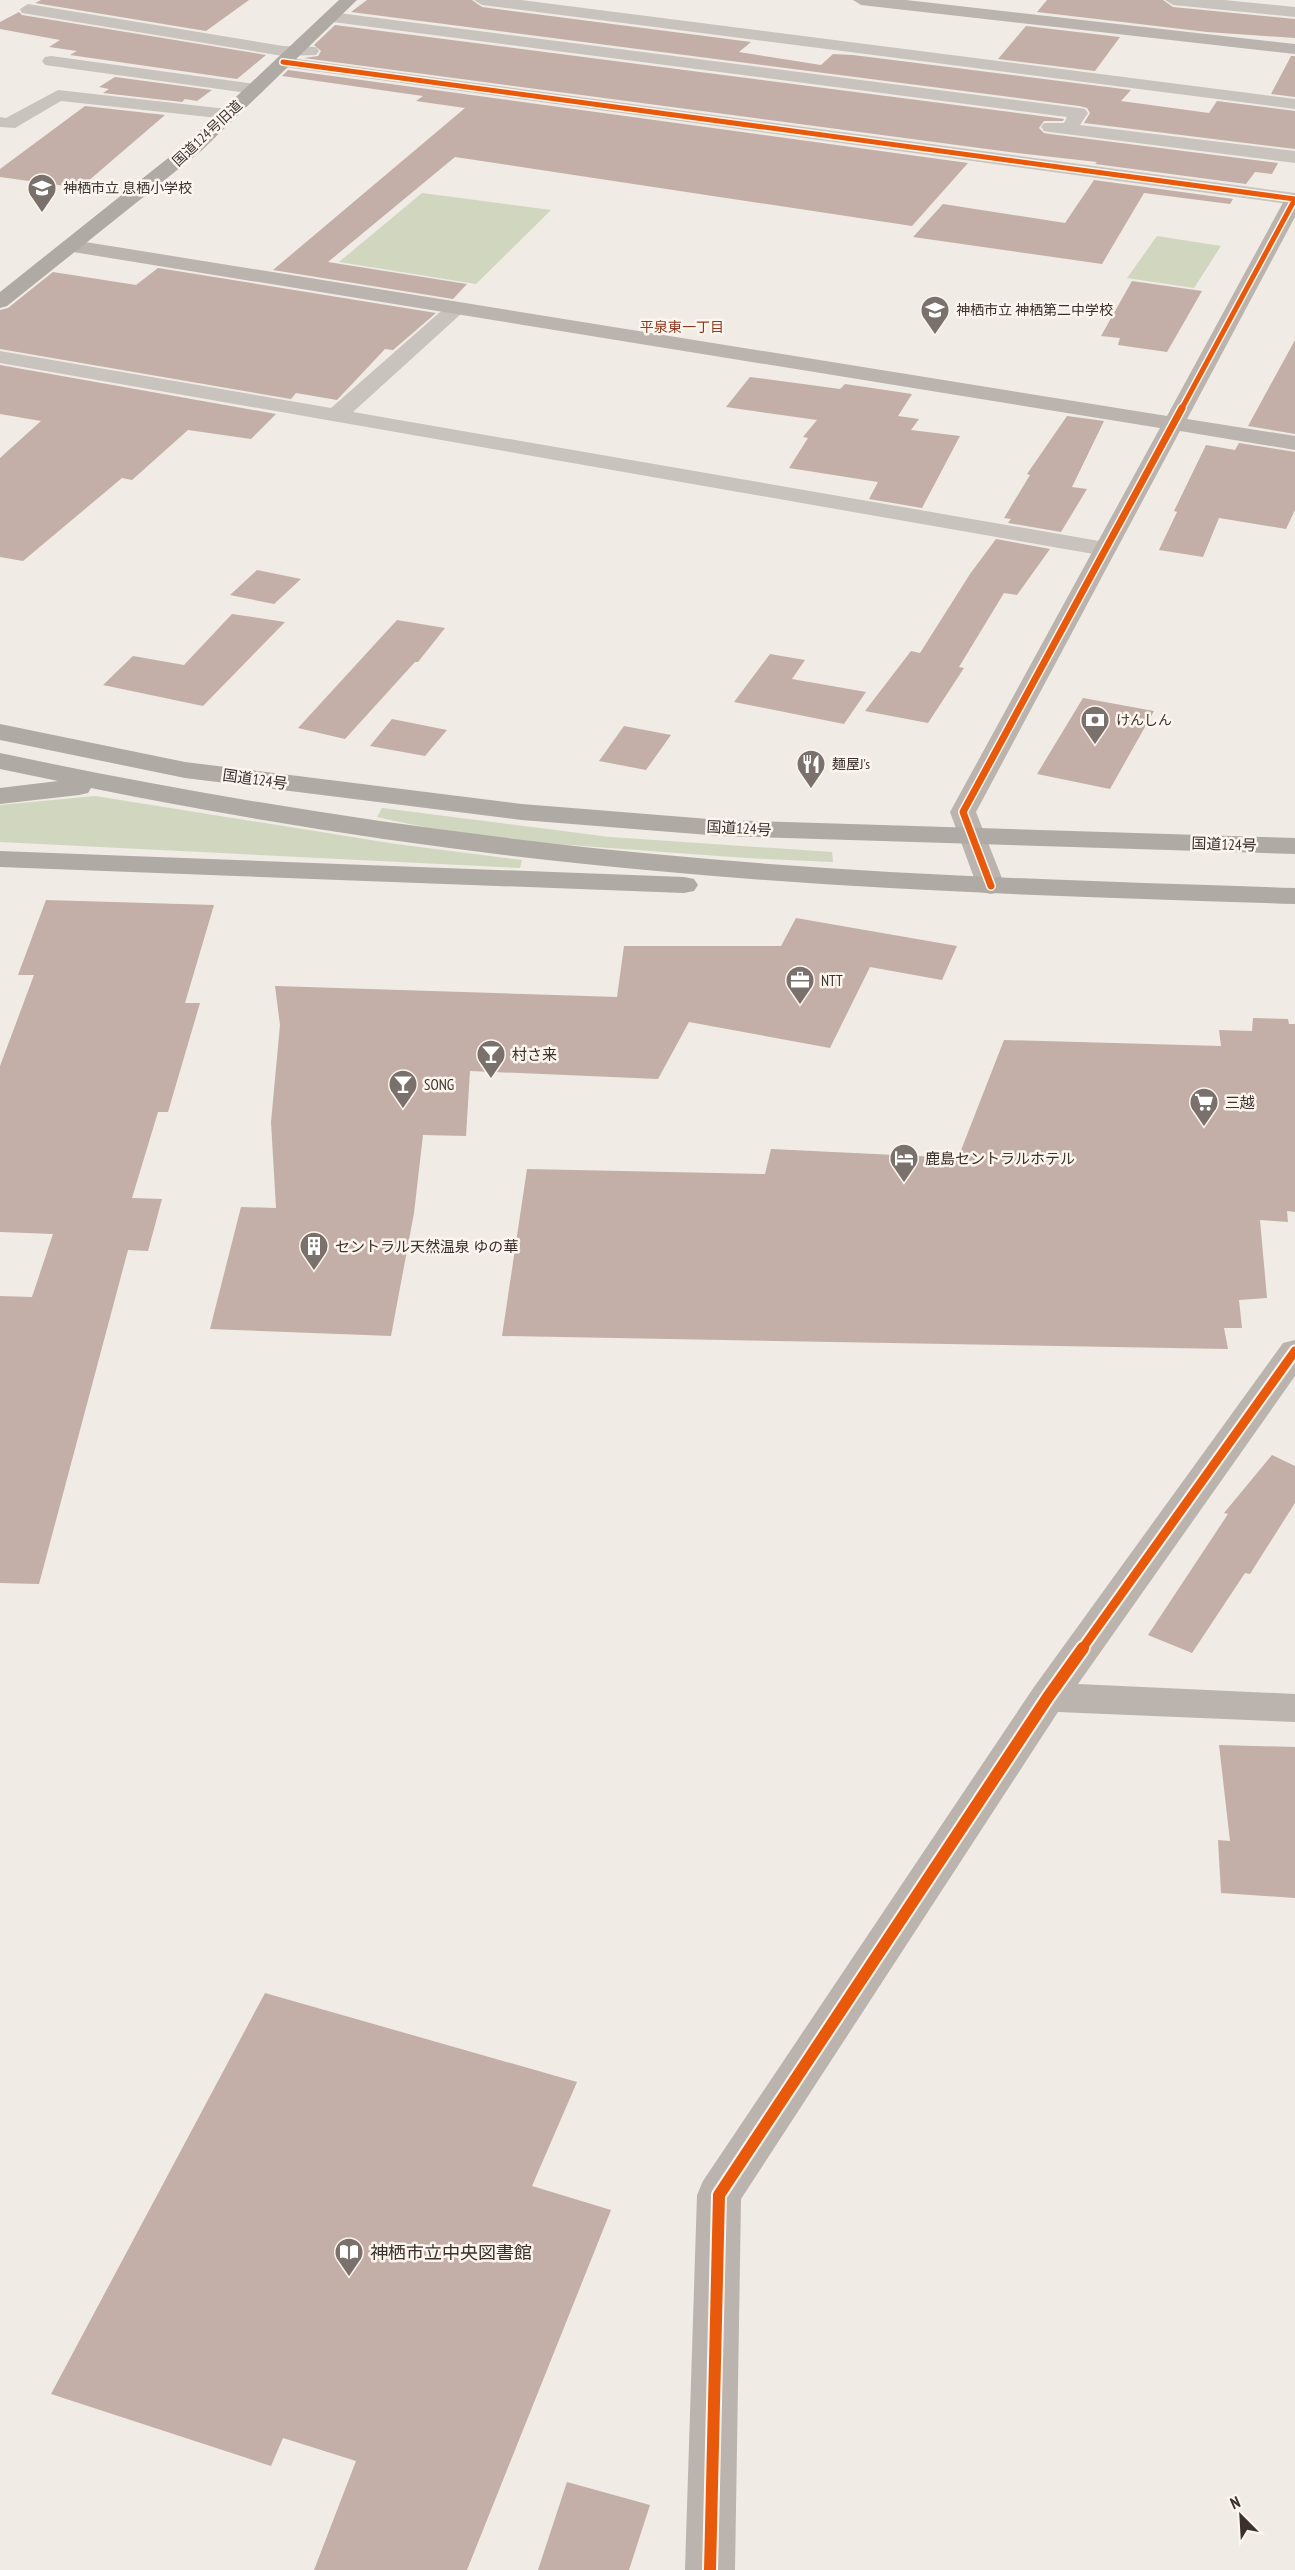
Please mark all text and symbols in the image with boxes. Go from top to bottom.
street label: 国道124号旧道 [168,96,246,170]
school or university icon: 神栖市立 息栖小学校 [26,172,58,214]
place label: 神栖市立 息栖小学校 [63,179,192,197]
school or university icon: 神栖市立 神栖第二中学校 [919,294,951,336]
place label: 神栖市立 神栖第二中学校 [956,301,1113,319]
district label: 平泉東一丁目 [640,318,724,336]
bank icon: けんしん [1079,704,1111,746]
place label: けんしん [1116,711,1172,729]
restaurant icon: 麺屋J's [795,748,827,790]
place label: 麺屋J's [832,755,870,773]
street label: 国道124号 [221,765,289,793]
street label: 国道124号 [706,817,772,839]
street label: 国道124号 [1191,833,1257,855]
office icon: NTT [784,964,816,1006]
place label: NTT [821,971,843,990]
bar icon: 村さ来 [475,1038,507,1080]
place label: 村さ来 [512,1045,557,1064]
bar icon: SONG [387,1068,419,1110]
place label: SONG [424,1075,454,1094]
supermarket icon: 三越 [1188,1086,1220,1128]
place label: 三越 [1225,1093,1255,1112]
hotel icon: 鹿島セントラルホテル [888,1142,920,1184]
place label: 鹿島セントラルホテル [925,1149,1075,1168]
building icon: セントラル天然温泉 ゆの華 [298,1230,330,1272]
place label: セントラル天然温泉 ゆの華 [335,1237,518,1256]
library icon: 神栖市立中央図書館 [333,2236,365,2278]
place label: 神栖市立中央図書館 [370,2241,532,2264]
north arrow [1211,2486,1271,2546]
text: N [1227,2491,1243,2513]

